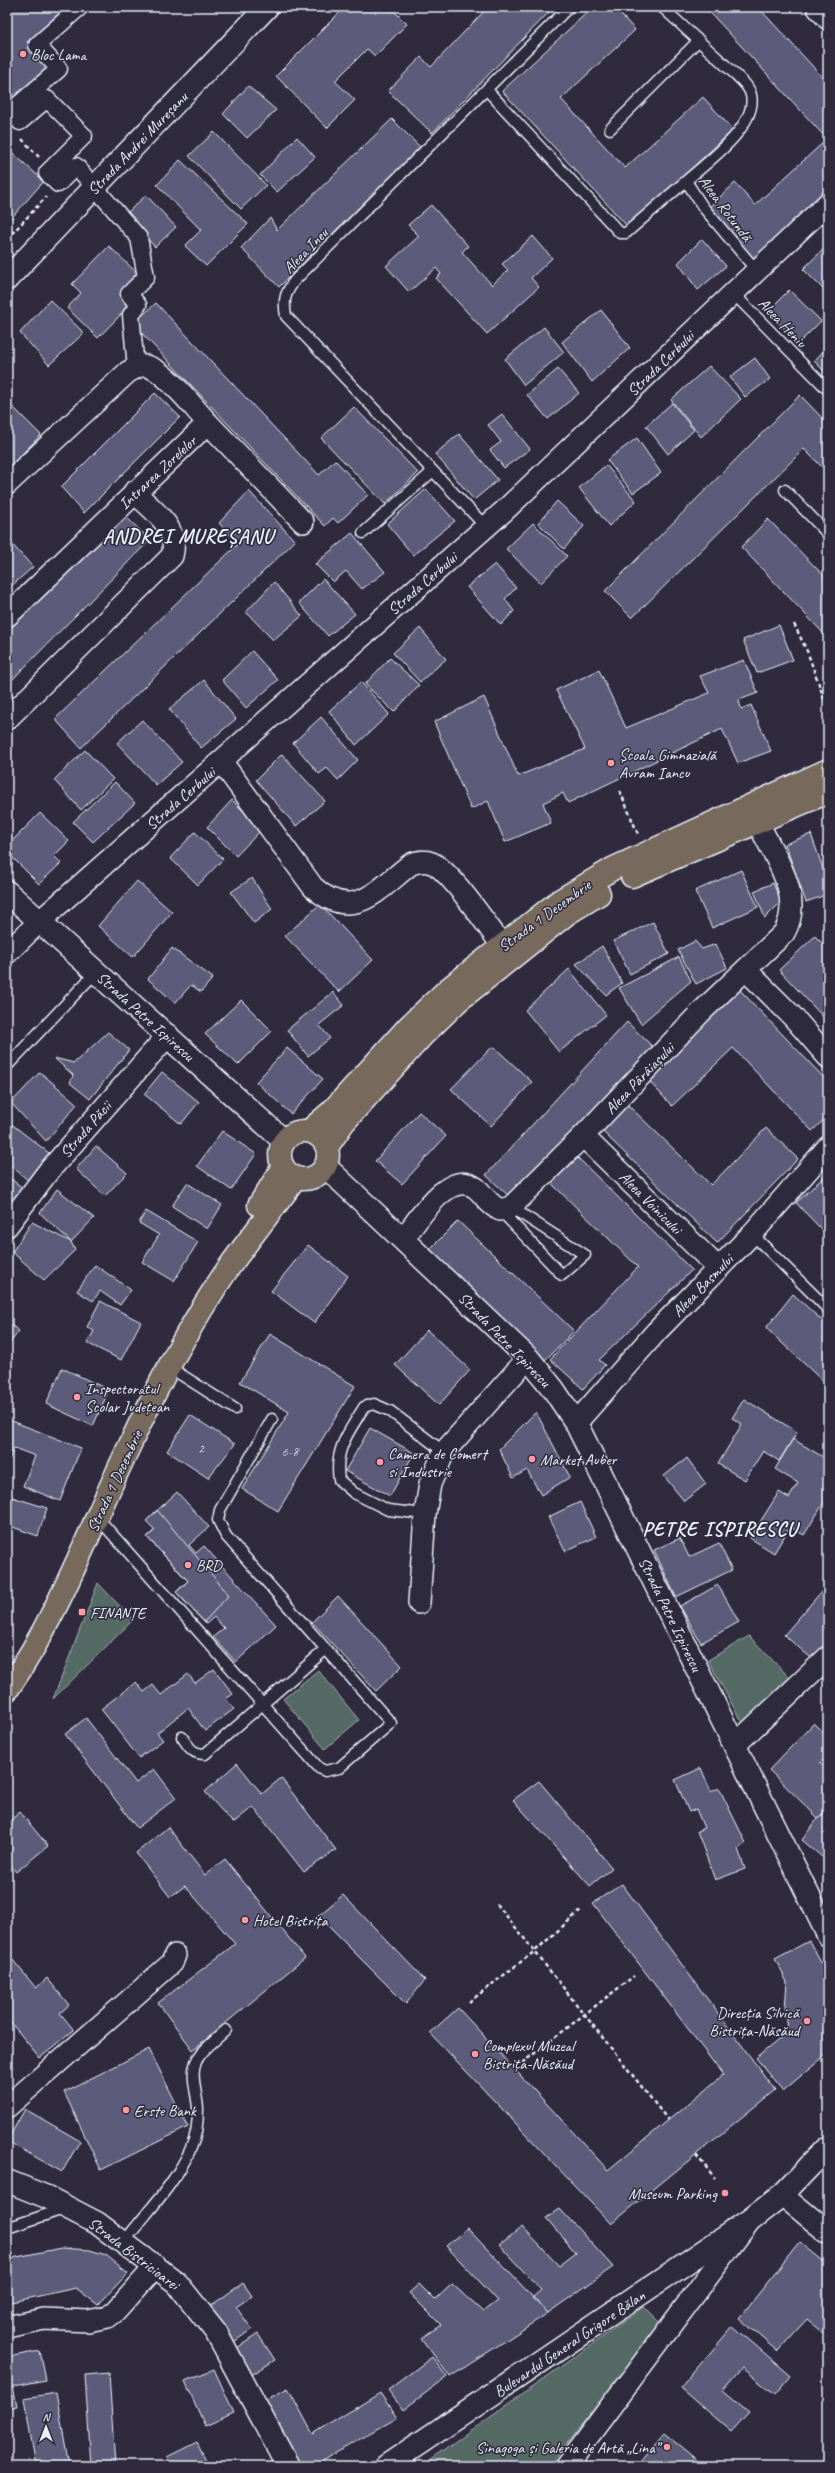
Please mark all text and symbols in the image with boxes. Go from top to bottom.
place label: Bloc Lama [31,45,88,65]
marker: Bloc Lama [18,49,28,59]
street label: Strada Andrei Mureșanu [83,87,193,200]
street label: Aleea Rotundă [694,172,758,247]
street label: Aleea Ineu [279,223,333,278]
street label: Aleea Heniu [754,293,812,353]
street label: Strada Cerbului [623,325,700,401]
street label: Intrarea Zorelelor [115,431,202,514]
district label: ANDREI MUREȘANU [103,524,277,549]
street label: Strada Cerbului [384,547,463,619]
place label: Școala Gimnazială Avram Iancu [619,745,718,783]
marker: Școala Gimnazială Avram Iancu [606,758,616,768]
street label: Strada Cerbului [142,762,221,834]
street label: Strada 1 Decembrie [494,874,596,956]
street label: Strada Petre Ispirescu [92,968,199,1067]
street label: Aleea Pârâiașului [601,1037,680,1118]
street label: Strada Păcii [56,1096,117,1162]
street label: Aleea Voinicului [615,1167,687,1240]
street label: Aleea Basmului [668,1249,739,1321]
street label: Strada Petre Ispirescu [454,1288,555,1392]
place label: Inspectoratul Școlar Județean [85,1379,170,1417]
marker: Inspectoratul Școlar Județean [72,1392,82,1402]
street label: Strada 1 Decembrie [83,1426,148,1535]
house number: 2 [198,1440,206,1457]
house number: 6-8 [281,1443,300,1460]
place label: Camera de Comert si Industrie [388,1444,489,1482]
place label: Market Auber [540,1450,618,1470]
marker: Market Auber [527,1454,537,1464]
marker: Camera de Comert si Industrie [375,1457,385,1467]
district label: PETRE ISPIRESCU [643,1517,801,1542]
street label: Strada Petre Ispirescu [634,1554,707,1676]
place label: BRD [196,1556,223,1576]
marker: BRD [183,1560,193,1570]
place label: FINANȚE [90,1603,148,1623]
marker: FINANȚE [77,1607,87,1617]
place label: Hotel Bistrița [253,1911,329,1931]
marker: Hotel Bistrița [240,1915,250,1925]
place label: Direcția Silvică Bistrița-Năsăud [709,2003,802,2041]
marker: Direcția Silvică Bistrița-Năsăud [802,2016,812,2026]
place label: Complexul Muzeal Bistrița-Năsăud [483,2036,577,2074]
marker: Complexul Muzeal Bistrița-Năsăud [470,2049,480,2059]
place label: Erste Bank [134,2101,197,2121]
marker: Erste Bank [121,2105,131,2115]
place label: Museum Parking [628,2184,718,2204]
marker: Museum Parking [720,2188,730,2198]
street label: Strada Bistricioarei [84,2213,184,2296]
street label: Bulevardul General Grigore Bălan [490,2285,650,2402]
north arrow [26,2407,66,2447]
text: N [43,2410,52,2424]
place label: Sinagoga și Galeria de Artă „Lina” [476,2438,663,2458]
marker: Sinagoga și Galeria de Artă „Lina” [662,2442,672,2452]

